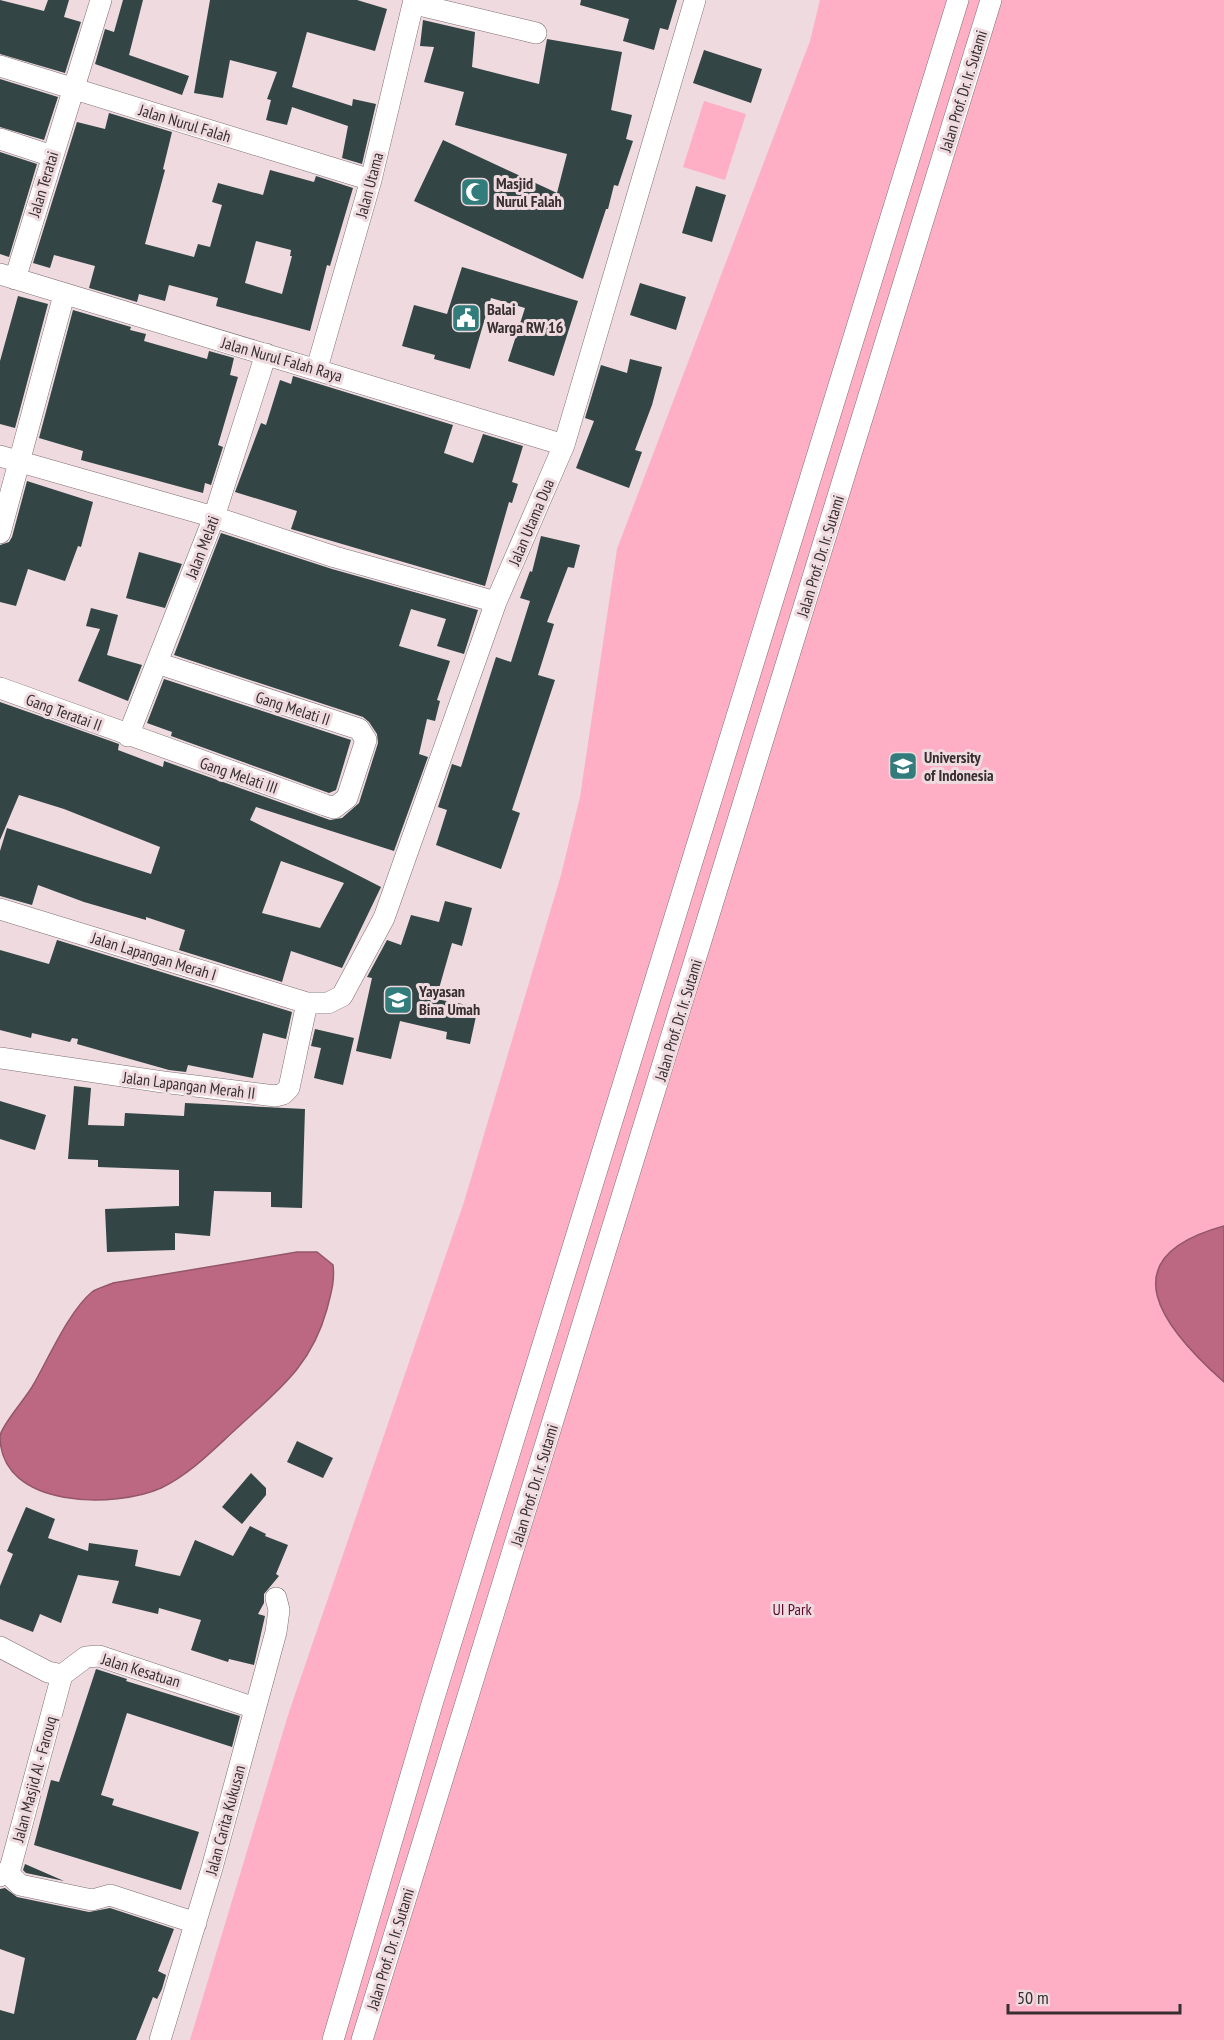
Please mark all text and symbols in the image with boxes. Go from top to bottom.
street label: Jalan Prof. Dr. Ir. Sutami [935,28,991,155]
street label: Jalan Nurul Falah [136,99,233,146]
street label: Jalan Teratai [23,149,62,220]
street label: Jalan Utama [350,150,387,221]
place label: Masjid Nurul Falah [496,173,562,211]
mosque icon: Masjid Nurul Falah [459,176,491,208]
place label: Balai Warga RW 16 [486,299,564,337]
public building icon: Balai Warga RW 16 [450,302,482,334]
street label: Jalan Nurul Falah Raya [218,332,345,386]
street label: Jalan Utama Dua [503,476,558,569]
street label: Jalan Prof. Dr. Ir. Sutami [792,493,848,620]
street label: Jalan Melati [181,513,223,582]
street label: Gang Melati II [253,687,333,729]
street label: Gang Teratai II [23,689,105,735]
place label: University of Indonesia [924,747,994,785]
school or university icon: University of Indonesia [887,750,919,782]
street label: Gang Melati III [197,752,281,798]
street label: Jalan Lapangan Merah I [88,927,219,984]
street label: Jalan Prof. Dr. Ir. Sutami [650,957,706,1084]
place label: Yayasan Bina Umah [418,981,480,1019]
school or university icon: Yayasan Bina Umah [382,984,414,1016]
street label: Jalan Lapangan Merah II [121,1067,256,1103]
street label: Jalan Prof. Dr. Ir. Sutami [506,1422,562,1549]
park label: UI Park [772,1599,812,1619]
street label: Jalan Kesatuan [98,1648,183,1691]
street label: Jalan Masjid Al - Farouq [7,1714,60,1845]
street label: Jalan Carita Kukusan [200,1763,249,1878]
street label: Jalan Prof. Dr. Ir. Sutami [362,1886,418,2013]
scale bar [1008,1977,1180,2015]
text: 50 m [1017,1986,1049,2009]

